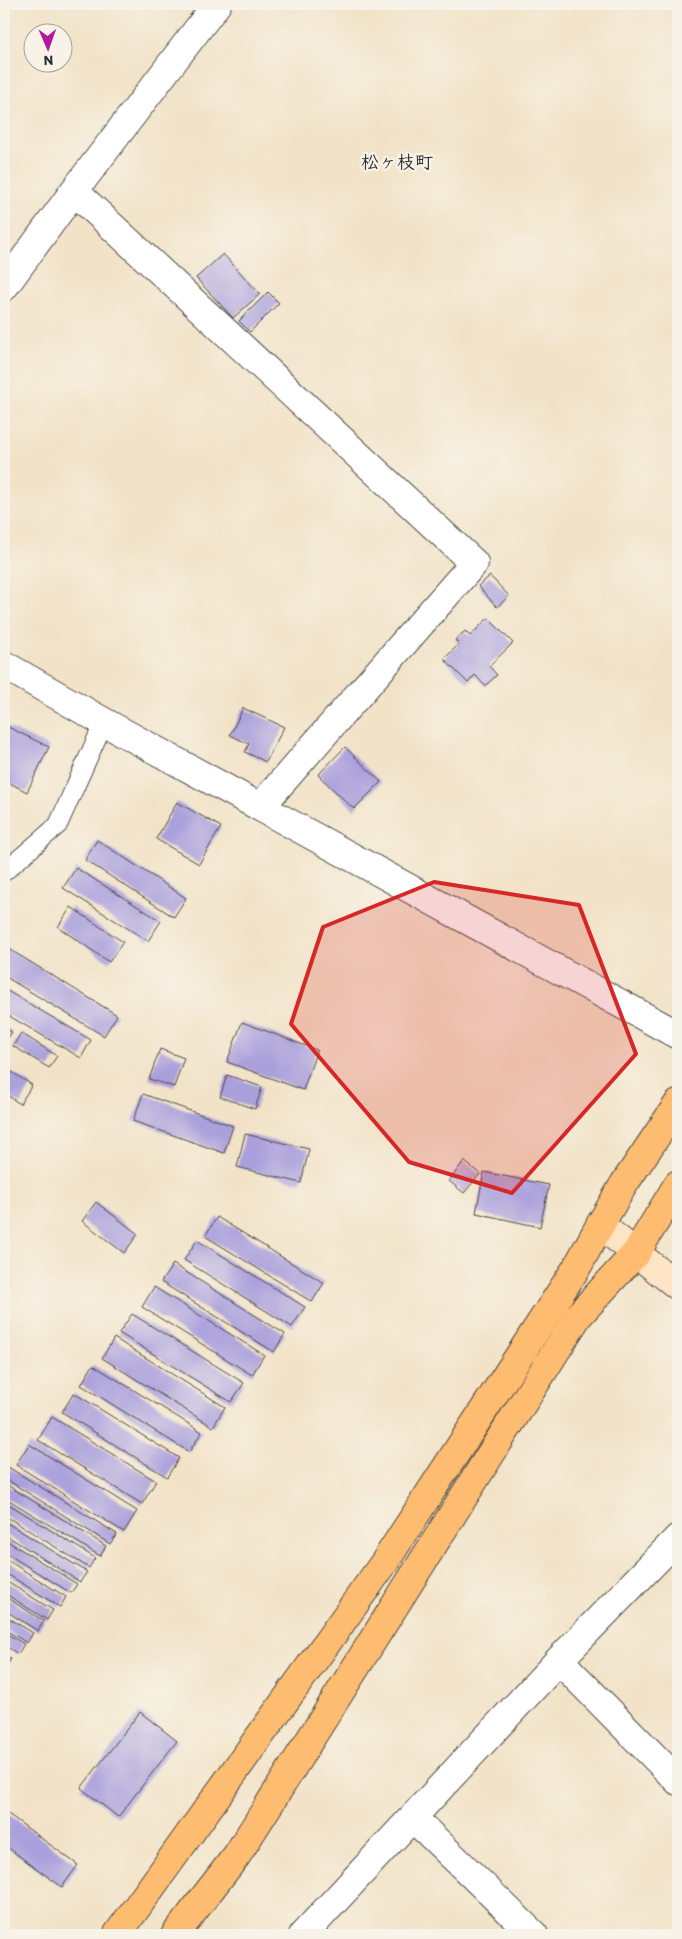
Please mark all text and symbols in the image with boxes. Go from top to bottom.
north arrow [22,22,72,72]
text: N [43,52,53,69]
district label: 松ヶ枝町 [361,151,433,173]

